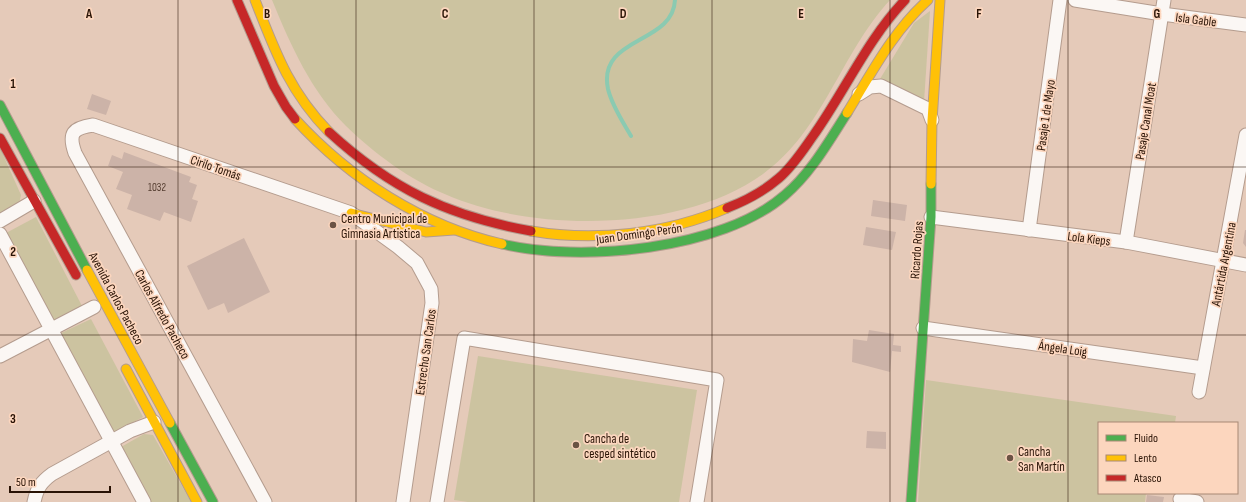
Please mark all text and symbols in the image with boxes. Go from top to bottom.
text: A [85,6,93,22]
text: B [264,6,270,22]
text: C [442,6,449,22]
text: D [620,6,627,22]
text: E [798,6,804,22]
text: F [976,6,982,22]
text: G [1154,6,1161,22]
street label: Isla Gable [1174,10,1217,30]
text: 1 [10,76,16,92]
street label: Pasaje 1 de Mayo [1033,78,1059,152]
street label: Pasaje Canal Moat [1132,81,1160,161]
street label: Cirilo Tomás [188,152,243,184]
house number: 1032 [148,181,166,194]
place label: Centro Municipal de Gimnasia Artistica [341,211,427,242]
marker: Centro Municipal de Gimnasia Artistica [328,220,338,230]
street label: Juan Domingo Perón [594,220,683,248]
street label: Ricardo Rojas [907,220,927,280]
street label: Antártida Argentina [1208,221,1240,309]
street label: Lola Kieps [1066,228,1112,250]
text: 2 [10,244,16,260]
street label: Avenida Carlos Pacheco [85,249,147,347]
street label: Carlos Alfredo Pacheco [131,267,193,362]
street label: Estrecho San Carlos [412,308,440,396]
street label: Ángela Loig [1037,338,1088,360]
text: 3 [10,411,16,427]
legend [1098,422,1238,494]
place label: Cancha de cesped sintético [584,431,656,462]
text: Fluido [1134,431,1158,446]
marker: Cancha de cesped sintético [571,440,581,450]
place label: Cancha San Martín [1018,444,1065,475]
text: Lento [1134,451,1157,466]
marker: Cancha San Martín [1005,453,1015,463]
scale bar [10,468,110,494]
text: Atasco [1133,471,1161,486]
text: 50 m [16,475,36,490]

